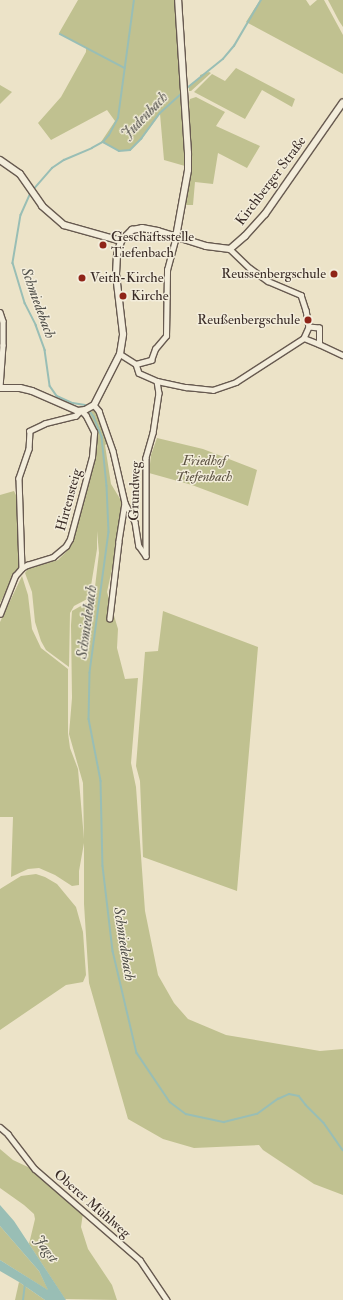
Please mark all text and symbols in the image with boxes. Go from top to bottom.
water label: Judenbach [118,88,172,144]
street label: Kirchberger Straße [232,133,310,229]
place label: Geschäftsstelle Tiefenbach [111,229,194,262]
marker: Geschäftsstelle Tiefenbach [98,240,108,250]
water label: Schmiedebach [17,265,59,341]
place label: Reussenbergschule [221,266,326,282]
marker: Reussenbergschule [329,269,339,279]
place label: Veith-Kirche [90,270,164,286]
marker: Veith-Kirche [77,273,87,283]
place label: Kirche [131,288,169,304]
marker: Kirche [118,291,128,301]
place label: Reußenbergschule [197,312,300,328]
marker: Reußenbergschule [303,315,313,325]
park label: Friedhof Tiefenbach [176,453,232,486]
street label: Grundweg [126,461,144,521]
street label: Hirtensteig [53,467,85,533]
water label: Schmiedebach [73,584,101,660]
water label: Schmiedebach [109,906,139,982]
street label: Oberer Mühlweg [50,1166,134,1242]
water label: Jagst [30,1232,62,1266]

